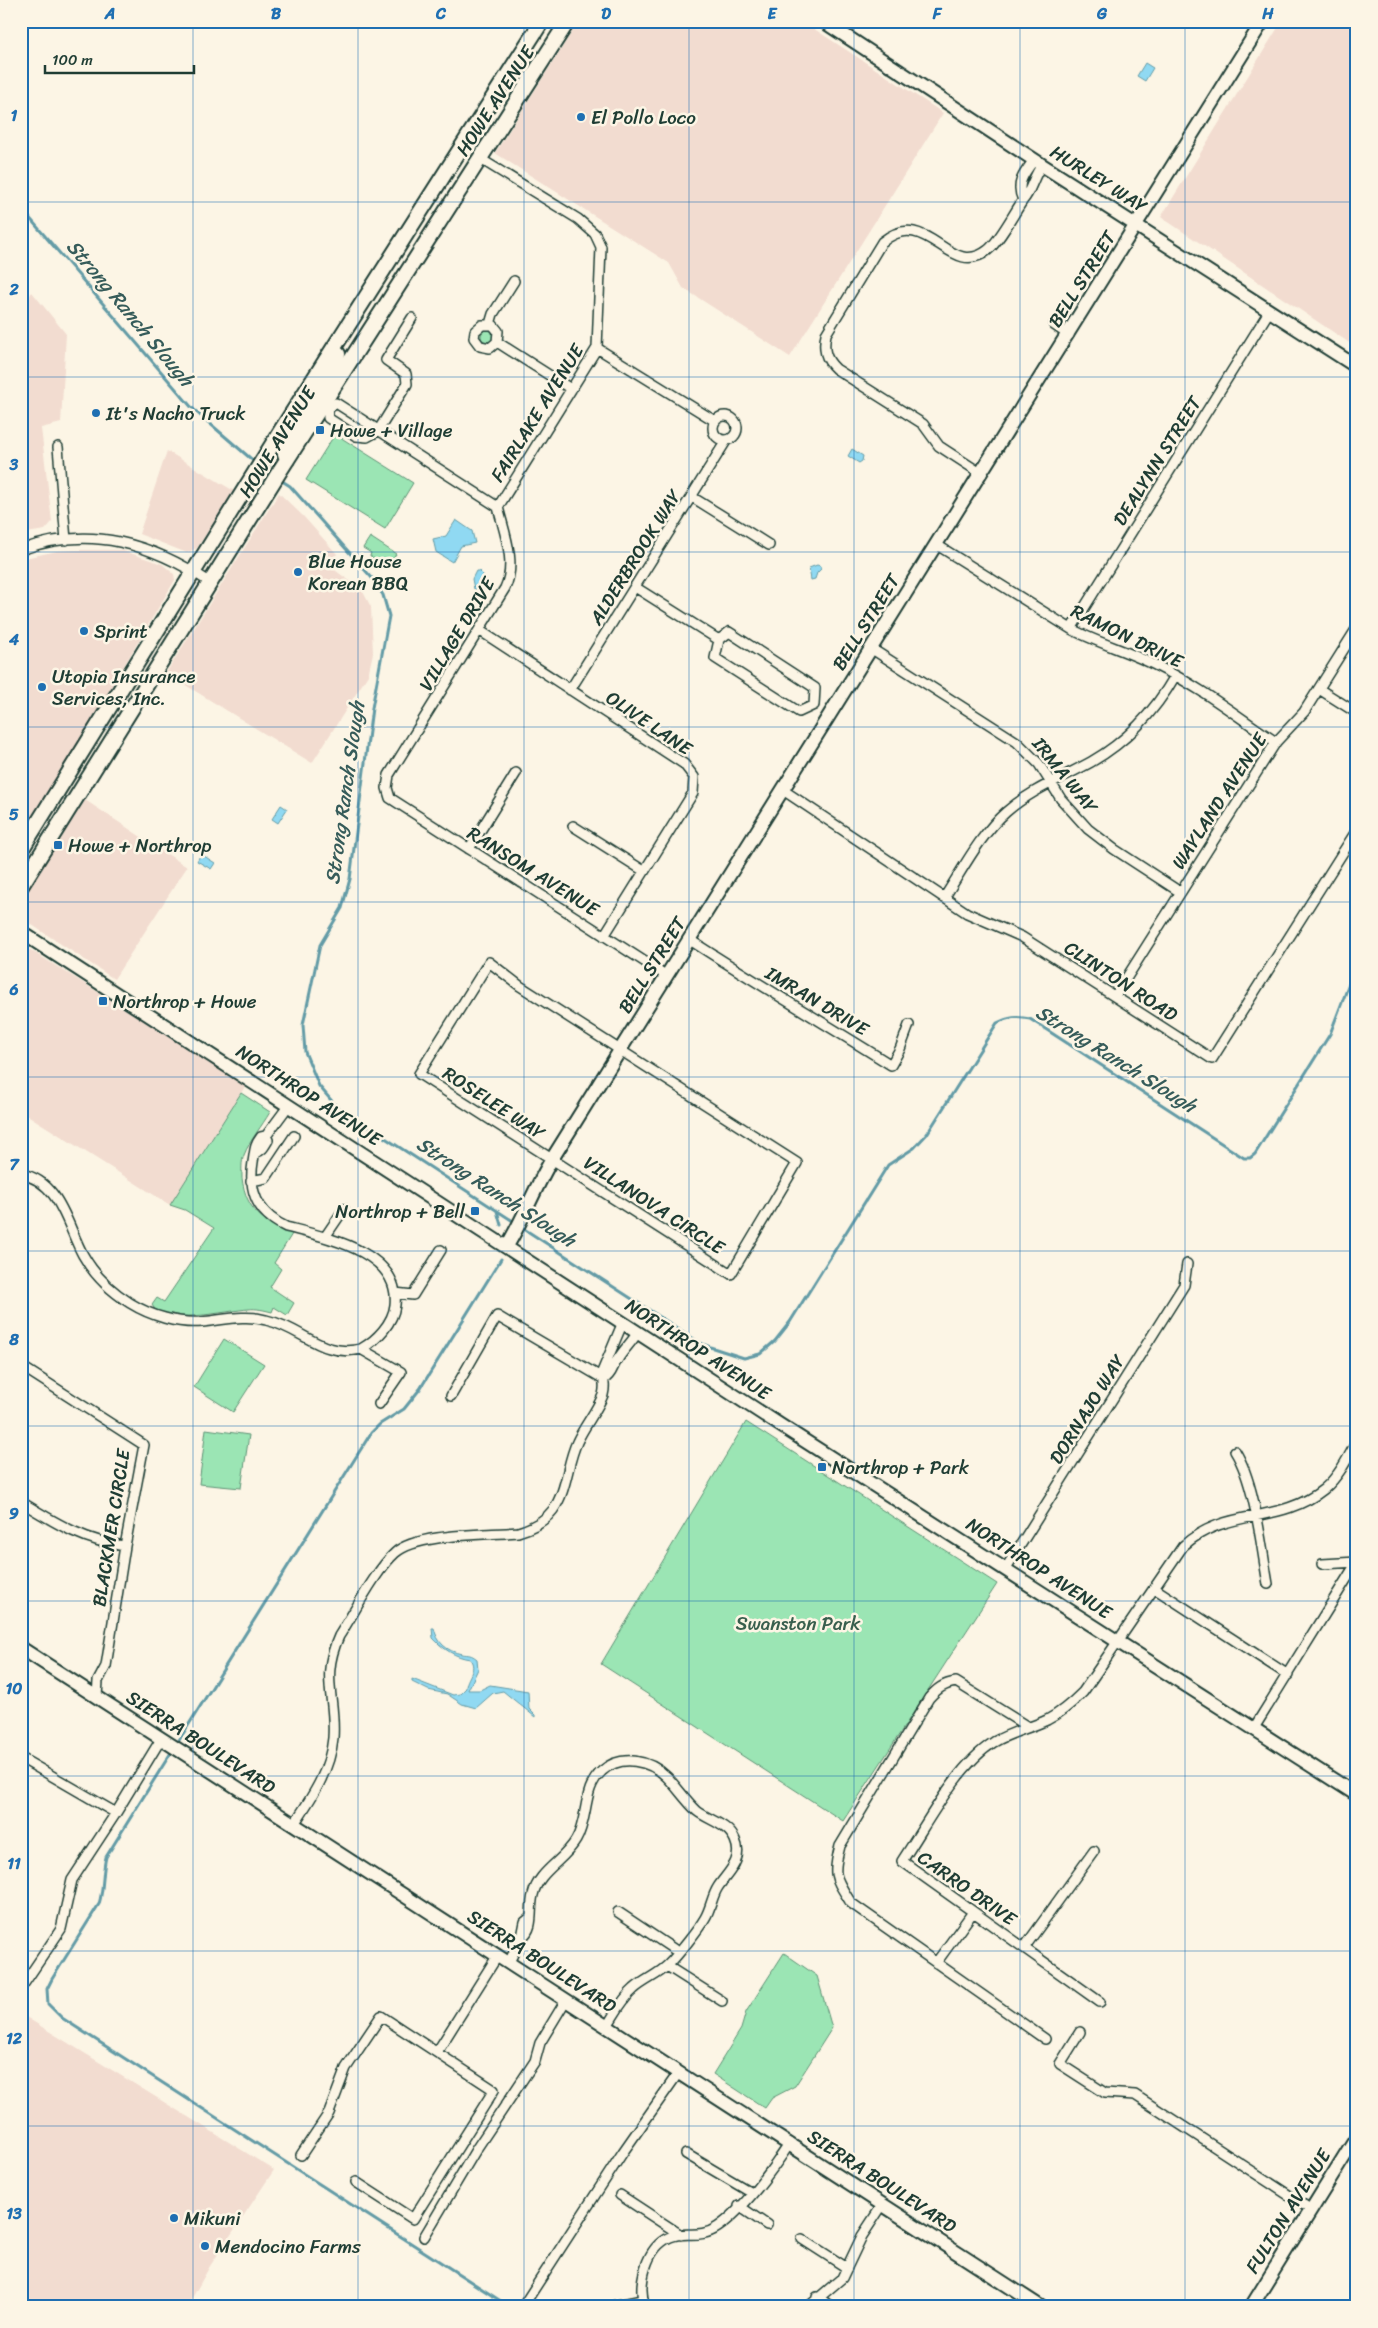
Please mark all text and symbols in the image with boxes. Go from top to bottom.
text: A [104,0,115,28]
text: B [271,0,282,28]
text: C [435,0,447,28]
text: D [601,0,611,28]
text: E [768,0,778,28]
text: F [932,0,943,28]
text: G [1096,0,1108,28]
text: H [1261,0,1274,28]
street label: HOWE AVENUE [447,38,544,163]
scale bar [45,42,194,74]
text: 100 m [52,47,93,73]
text: 1 [11,101,18,130]
place label: El Pollo Loco [591,101,696,134]
marker: El Pollo Loco [575,111,587,123]
street label: HURLEY WAY [1044,136,1155,222]
street label: BELL STREET [1039,223,1126,334]
water label: Strong Ranch Slough [57,231,204,396]
text: 2 [8,275,19,304]
street label: FAIRLAKE AVENUE [481,336,593,489]
street label: HOWE AVENUE [229,378,325,504]
street label: DEALYNN STREET [1104,388,1211,532]
place label: It's Nacho Truck [105,397,246,430]
marker: It's Nacho Truck [90,407,102,419]
place label: Howe + Village [330,414,453,447]
marker: Howe + Village [314,424,326,436]
text: 3 [9,450,19,479]
street label: ALDERBROOK WAY [579,481,691,632]
place label: Blue House Korean BBQ [308,545,408,600]
marker: Blue House Korean BBQ [292,566,304,578]
street label: BELL STREET [823,566,910,677]
street label: VILLAGE DRIVE [410,569,505,697]
street label: RAMON DRIVE [1065,595,1190,678]
place label: Sprint [94,615,148,648]
text: 4 [8,625,19,654]
marker: Sprint [78,625,90,637]
place label: Utopia Insurance Services, Inc. [52,660,195,715]
marker: Utopia Insurance Services, Inc. [36,681,48,693]
street label: OLIVE LANE [599,682,700,765]
water label: Strong Ranch Slough [315,698,375,887]
street label: WAYLAND AVENUE [1162,725,1276,876]
street label: IRMA WAY [1023,729,1107,822]
text: 5 [9,800,19,829]
street label: RANSOM AVENUE [460,817,607,926]
place label: Howe + Northrop [68,829,212,862]
marker: Howe + Northrop [52,839,64,851]
street label: BELL STREET [609,909,696,1020]
street label: CLINTON ROAD [1057,932,1185,1031]
street label: IMRAN DRIVE [758,957,876,1046]
text: 6 [8,975,19,1004]
place label: Northrop + Howe [113,985,257,1018]
marker: Northrop + Howe [97,995,109,1007]
water label: Strong Ranch Slough [1029,995,1205,1123]
street label: NORTHROP AVENUE [229,1035,390,1156]
street label: ROSELEE WAY [436,1057,553,1150]
water label: Strong Ranch Slough [409,1127,584,1258]
street label: VILLANOVA CIRCLE [577,1147,732,1264]
text: 7 [9,1150,20,1179]
place label: Northrop + Bell [335,1195,466,1228]
marker: Northrop + Bell [469,1205,481,1217]
street label: NORTHROP AVENUE [618,1289,779,1410]
text: 8 [8,1325,19,1354]
street label: DORNAJO WAY [1040,1347,1134,1471]
street label: BLACKMER CIRCLE [82,1445,140,1609]
place label: Northrop + Park [832,1451,970,1484]
marker: Northrop + Park [816,1461,828,1473]
text: 9 [9,1499,19,1528]
street label: NORTHROP AVENUE [959,1508,1120,1629]
park label: Swanston Park [736,1607,861,1640]
text: 10 [6,1674,22,1703]
street label: SIERRA BOULEVARD [120,1681,283,1803]
street label: CARRO DRIVE [910,1841,1025,1935]
text: 11 [7,1849,21,1878]
street label: SIERRA BOULEVARD [461,1900,624,2022]
text: 12 [6,2024,23,2053]
street label: SIERRA BOULEVARD [801,2120,964,2242]
street label: FULTON AVENUE [1236,2141,1340,2280]
text: 13 [6,2199,22,2228]
place label: Mikuni [184,2202,241,2235]
marker: Mikuni [168,2212,180,2224]
place label: Mendocino Farms [215,2230,361,2263]
marker: Mendocino Farms [199,2240,211,2252]

